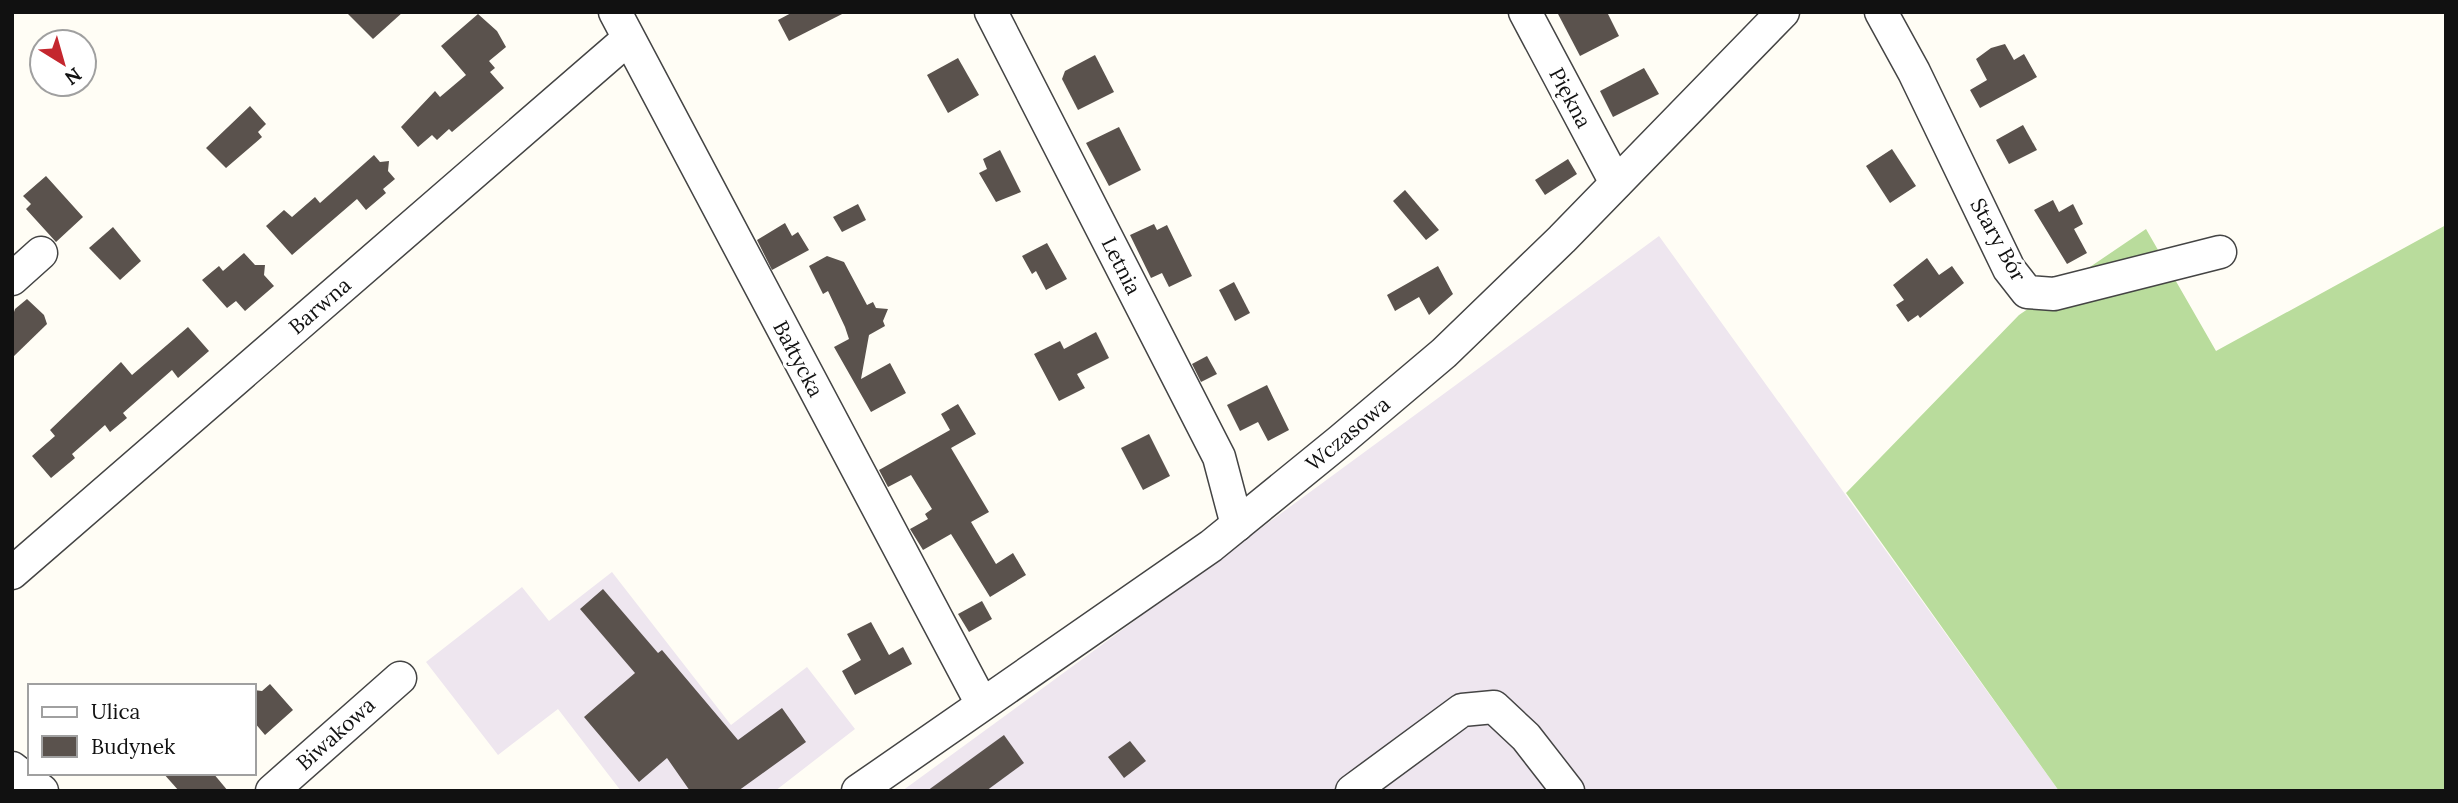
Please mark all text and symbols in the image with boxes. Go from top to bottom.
north arrow [28,28,98,98]
text: N [60,63,86,91]
street label: Piękna [1543,63,1598,133]
street label: Stary Bór [1964,193,2032,286]
street label: Letnia [1096,232,1147,299]
street label: Barwna [283,271,356,340]
street label: Bałtycka [767,316,830,402]
street label: Wczasowa [1300,390,1396,477]
legend [28,684,256,775]
street label: Biwakowa [291,691,381,776]
text: Ulica [91,698,141,725]
text: Budynek [91,733,176,760]

